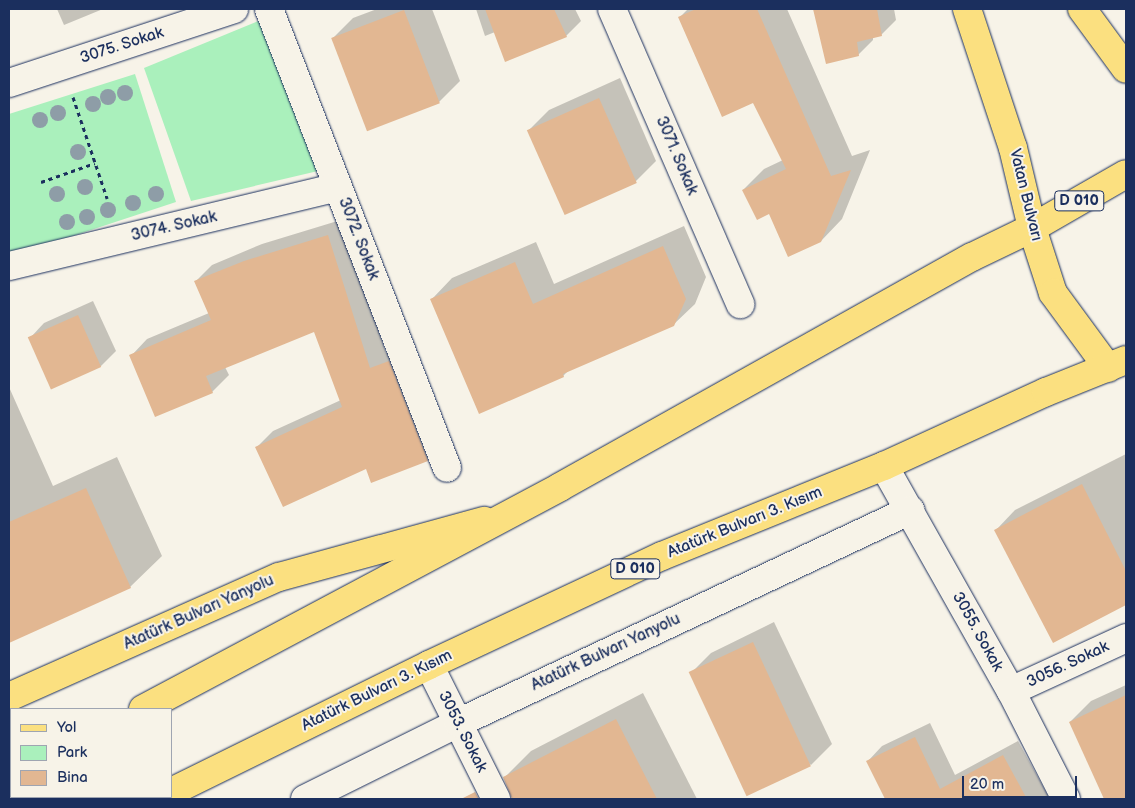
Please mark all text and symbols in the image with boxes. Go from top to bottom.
street label: 3075. Sokak [78,23,166,69]
street label: 3071. Sokak [651,114,701,198]
street label: Vatan Bulvarı [1004,147,1046,243]
road number: D 010 [1054,188,1104,214]
street label: 3072. Sokak [333,195,383,283]
street label: 3074. Sokak [129,208,219,246]
street label: Atatürk Bulvarı 3. Kısım [665,483,825,563]
road number: D 010 [610,556,660,582]
street label: Atatürk Bulvarı Yanyolu [120,571,278,655]
street label: 3055. Sokak [947,589,1007,675]
street label: Atatürk Bulvarı Yanyolu [528,610,684,696]
street label: 3056. Sokak [1024,638,1112,692]
street label: Atatürk Bulvarı 3. Kısım [299,646,455,736]
street label: 3053. Sokak [433,688,491,776]
legend [10,708,172,798]
text: Yol [57,718,76,737]
text: Park [57,743,87,762]
scale bar [965,766,1080,798]
text: Bina [57,768,88,787]
text: 20 m [970,775,1004,794]

